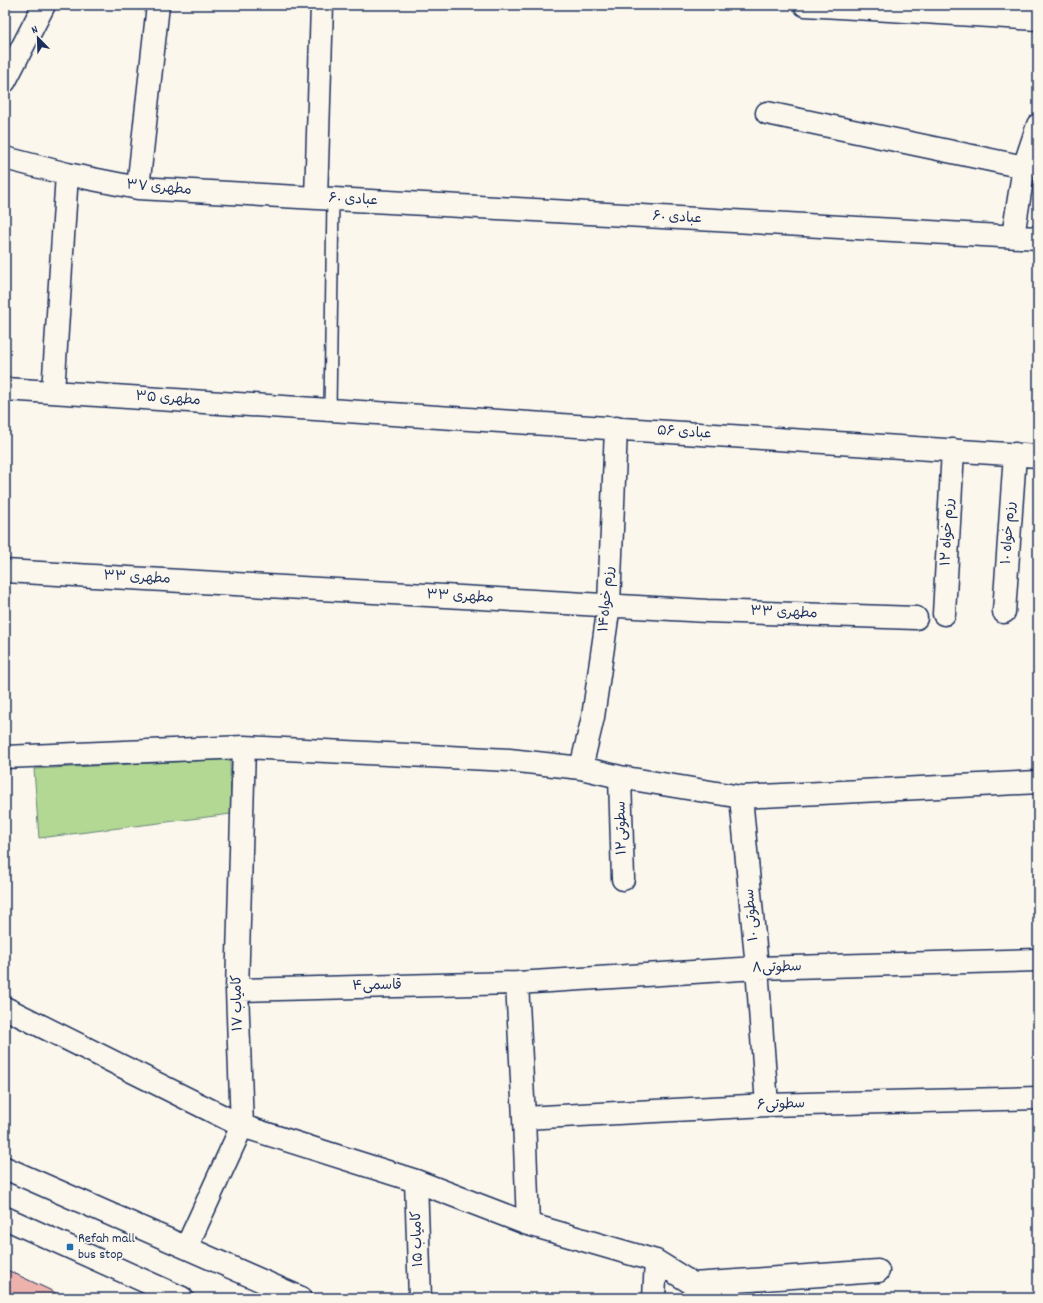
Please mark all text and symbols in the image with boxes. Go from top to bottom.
north arrow [18,18,58,58]
text: N [29,22,41,39]
street label: مطهری ۳۷ [125,175,193,201]
street label: عبادی ۶۰ [328,189,378,211]
street label: عبادی ۶۰ [652,207,702,229]
street label: مطهری ۳۵ [135,387,201,411]
street label: عبادی ۵۶ [656,421,712,445]
street label: رزم خواه ۱۲ [936,497,960,567]
street label: رزم خواه ۱۰ [997,501,1021,565]
street label: رزم خواه۱۴ [594,565,620,633]
street label: مطهری ۳۳ [103,566,171,590]
street label: مطهری ۳۳ [426,585,494,609]
street label: مطهری ۳۳ [750,602,818,624]
street label: سطوتی۱۲ [612,801,632,855]
street label: سطوتی ۱۰ [740,888,764,942]
street label: سطوتی۸ [752,957,802,979]
street label: کامیاب ۱۷ [228,975,248,1031]
street label: قاسمی۴ [352,976,402,996]
street label: سطوتی۶ [757,1094,805,1116]
street label: کامیاب ۱۵ [407,1210,429,1268]
place label: Refah mall bus stop [78,1229,136,1265]
marker: Refah mall bus stop [65,1242,75,1252]

